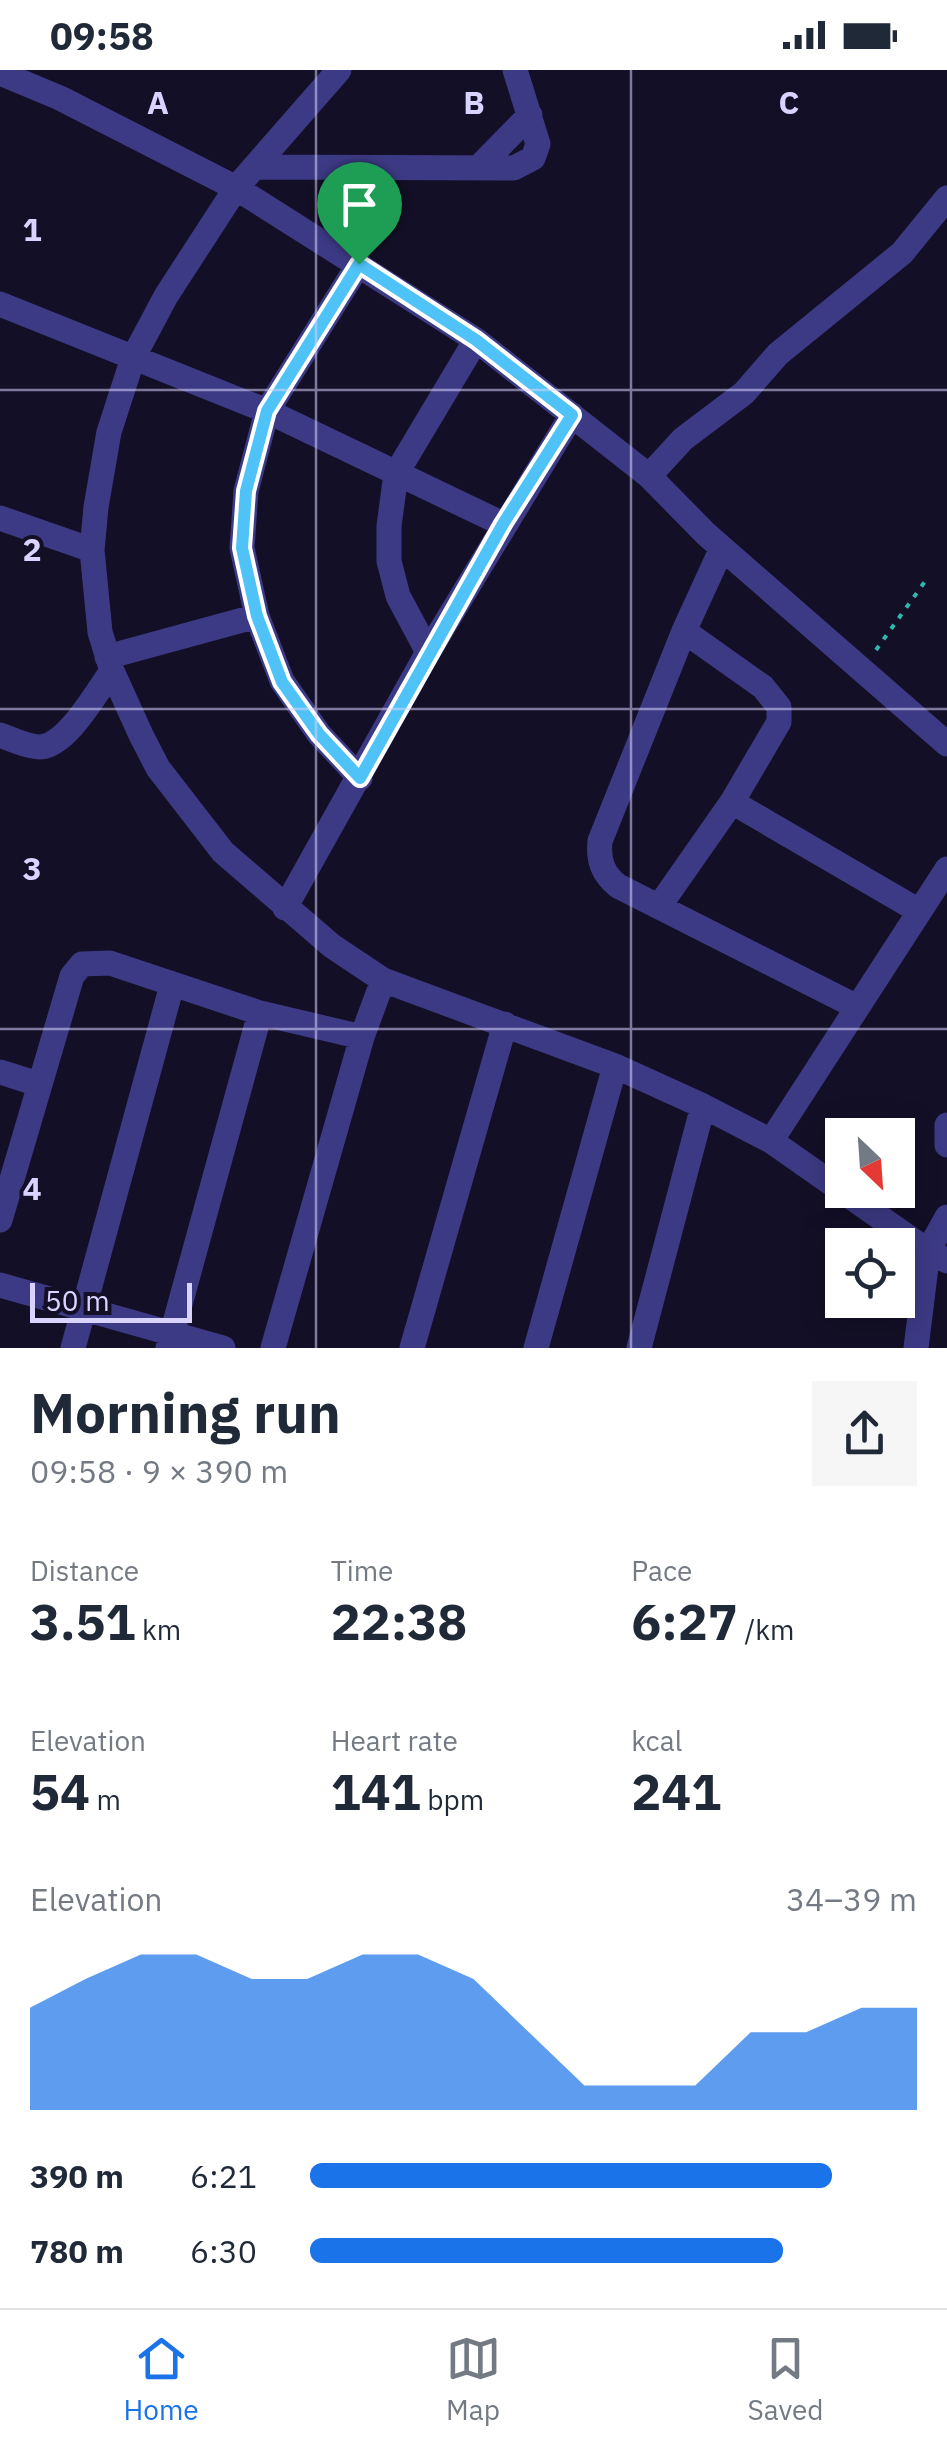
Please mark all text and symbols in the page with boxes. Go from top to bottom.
text: 09:58 [50,11,154,60]
text: A [147,81,169,123]
text: B [463,81,485,123]
text: C [779,81,799,123]
pin [317,162,402,265]
icon: arrive [332,177,387,232]
text: 1 [22,208,42,250]
text: 2 [22,528,42,570]
text: 3 [22,847,42,889]
north arrow [825,1118,915,1208]
map controls [825,1118,915,1318]
text: 4 [22,1167,42,1209]
button: locate [825,1228,915,1318]
scale bar [30,1278,192,1322]
text: 50 m [45,1282,110,1319]
text: Morning run [30,1377,341,1448]
button: share [812,1381,917,1486]
text: 09:58 · 9 × 390 m [30,1450,288,1492]
text: Distance [30,1552,139,1589]
text: Time [331,1552,394,1589]
text: Pace [631,1552,692,1589]
text: 3.51 [30,1589,136,1654]
text: 22:38 [331,1589,467,1654]
text: 6:27 [631,1589,738,1654]
text: km [136,1611,181,1648]
text: /km [738,1611,794,1648]
text: Elevation [30,1722,146,1759]
text: Heart rate [331,1722,458,1759]
text: kcal [631,1722,682,1759]
text: 54 [30,1759,90,1824]
text: 141 [331,1759,421,1824]
text: 241 [631,1759,721,1824]
text: m [90,1781,121,1818]
text: bpm [421,1781,484,1818]
text: Elevation [30,1878,163,1920]
text: 34–39 m [786,1878,917,1920]
text: 390 m [30,2155,124,2197]
text: 6:21 [190,2155,257,2197]
text: 780 m [30,2230,124,2272]
text: 6:30 [190,2230,257,2272]
tab: Home [123,2331,199,2428]
tab: Map [446,2331,501,2428]
tab: Saved [747,2331,824,2428]

